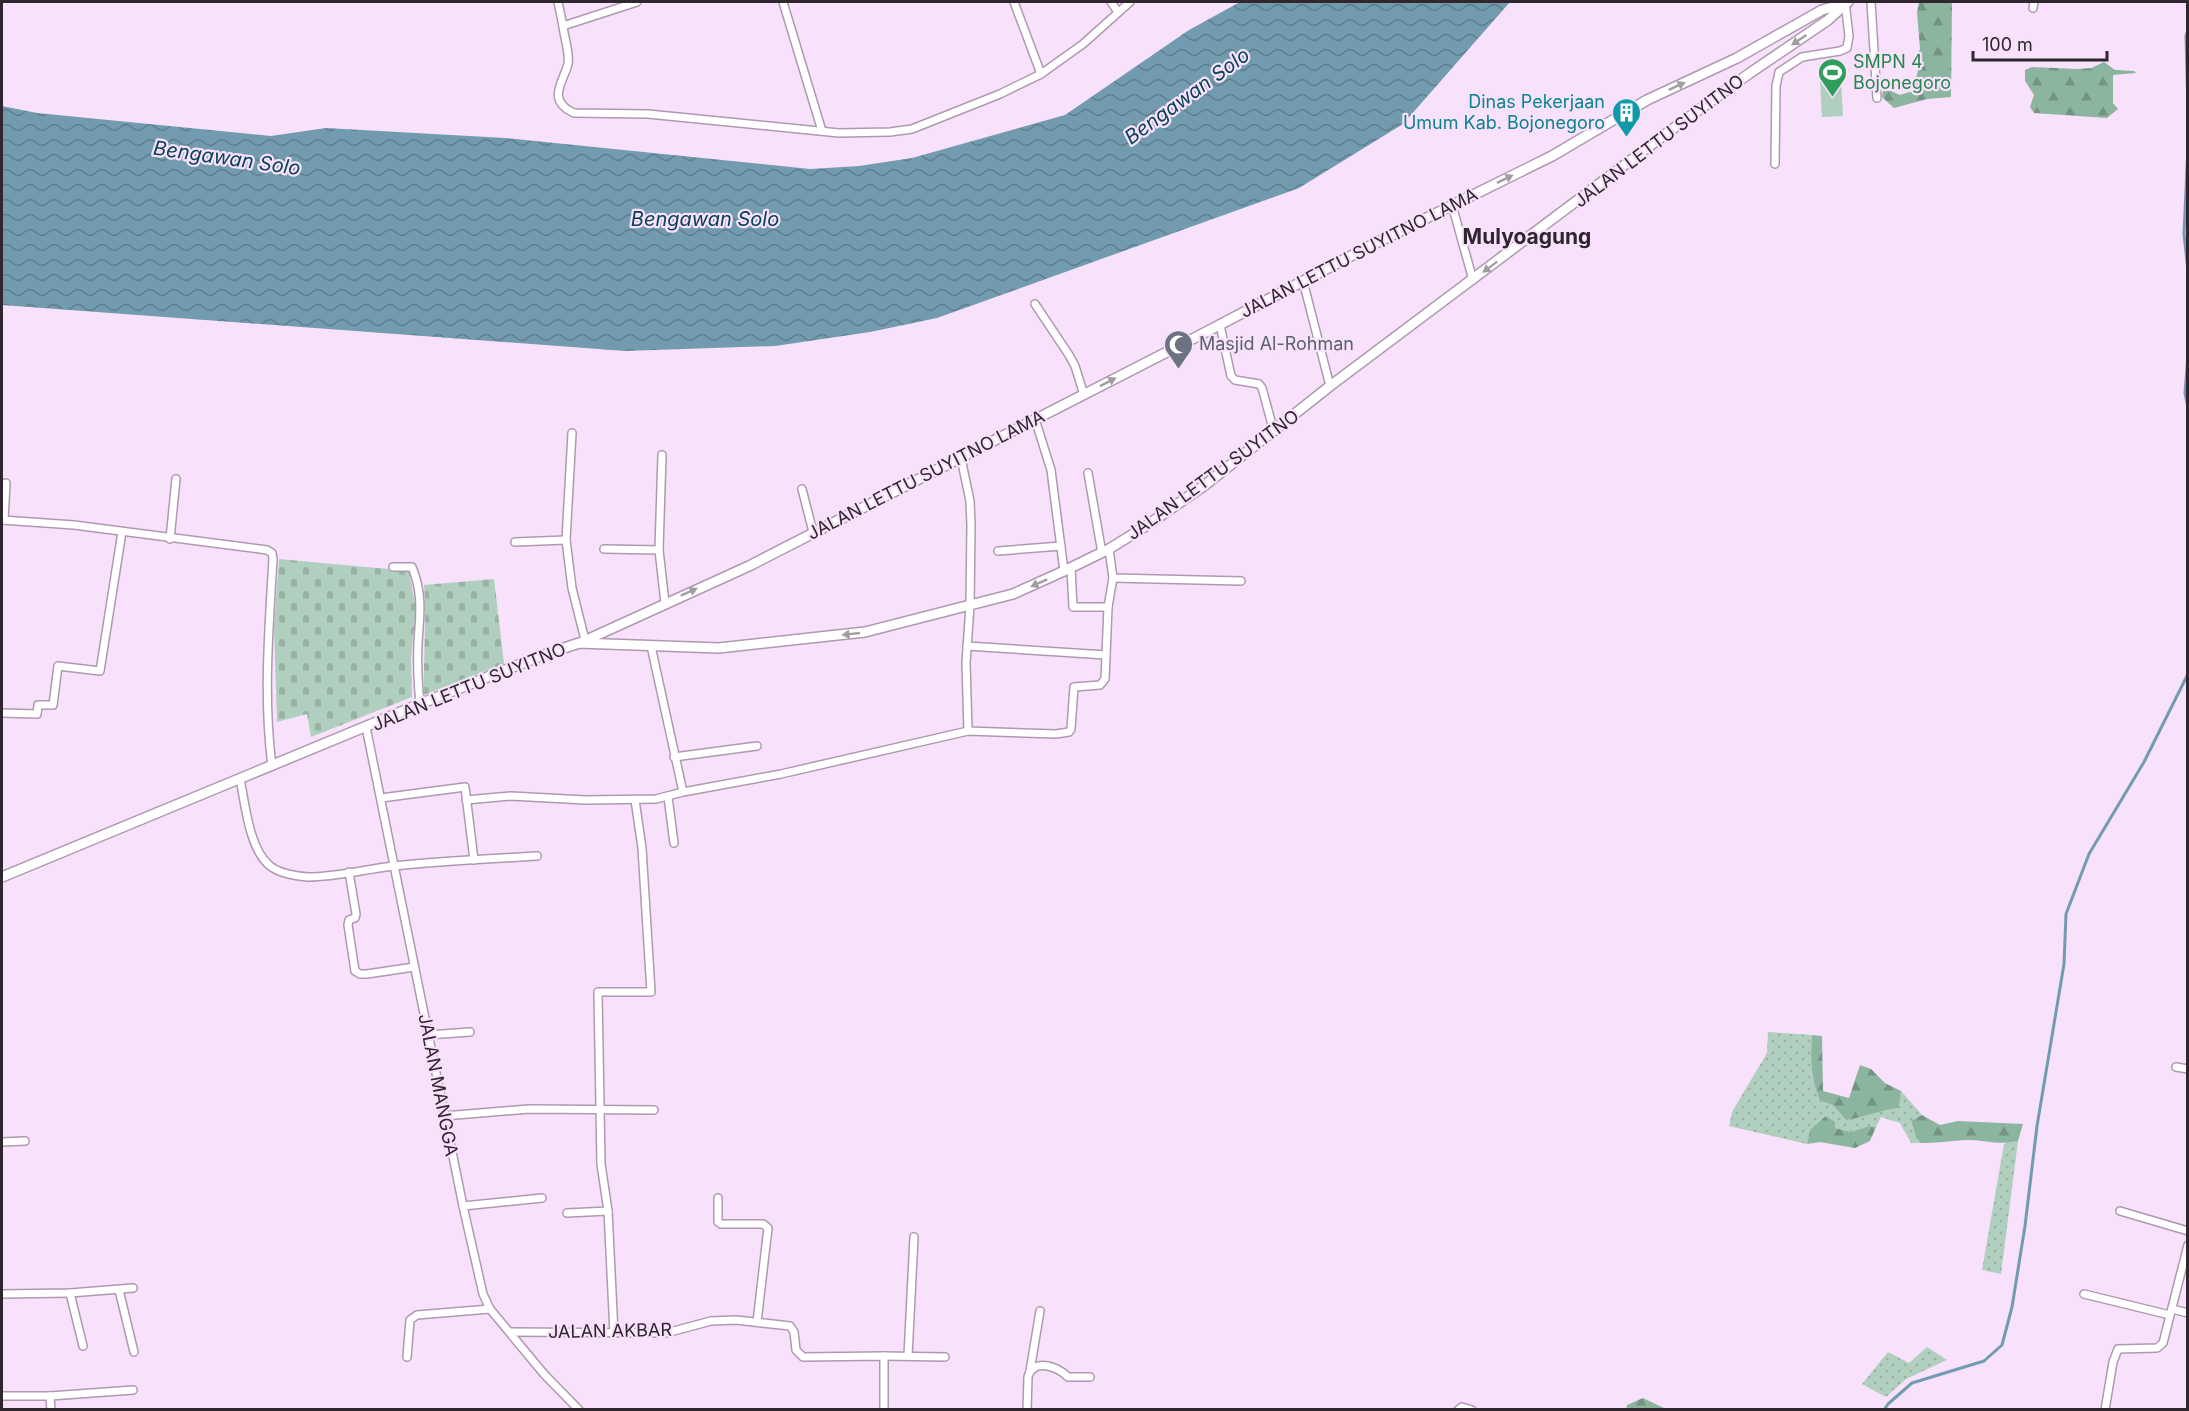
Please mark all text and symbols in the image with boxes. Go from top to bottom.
scale bar [1973,24,2106,62]
one-way arrow [1791,34,1808,45]
text: 100 m [1982,34,2033,55]
water label: Bengawan Solo [1120,43,1254,149]
place label: SMPN 4 Bojonegoro [1853,51,1951,93]
sports icon: SMPN 4 Bojonegoro [1816,56,1848,98]
street label: JALAN LETTU SUYITNO [1570,70,1748,211]
one-way arrow [1668,82,1685,91]
place label: Dinas Pekerjaan Umum Kab. Bojonegoro [1403,91,1605,133]
building icon: Dinas Pekerjaan Umum Kab. Bojonegoro [1610,96,1642,138]
water label: Bengawan Solo [152,136,302,180]
one-way arrow [1497,174,1514,183]
street label: JALAN LETTU SUYITNO LAMA [1237,183,1481,322]
water label: Bengawan Solo [631,207,779,231]
district label: Mulyoagung [1463,224,1591,249]
one-way arrow [1483,261,1498,273]
mosque icon: Masjid Al-Rohman [1162,328,1194,370]
place label: Masjid Al-Rohman [1199,333,1354,354]
one-way arrow [1099,378,1116,387]
street label: JALAN LETTU SUYITNO LAMA [804,405,1048,544]
street label: JALAN LETTU SUYITNO [1123,405,1303,544]
one-way arrow [1030,578,1048,588]
one-way arrow [681,588,698,597]
one-way arrow [842,629,861,639]
street label: JALAN LETTU SUYITNO [369,638,569,735]
street label: JALAN MANGGA [414,1012,463,1158]
street label: JALAN AKBAR [548,1319,673,1342]

